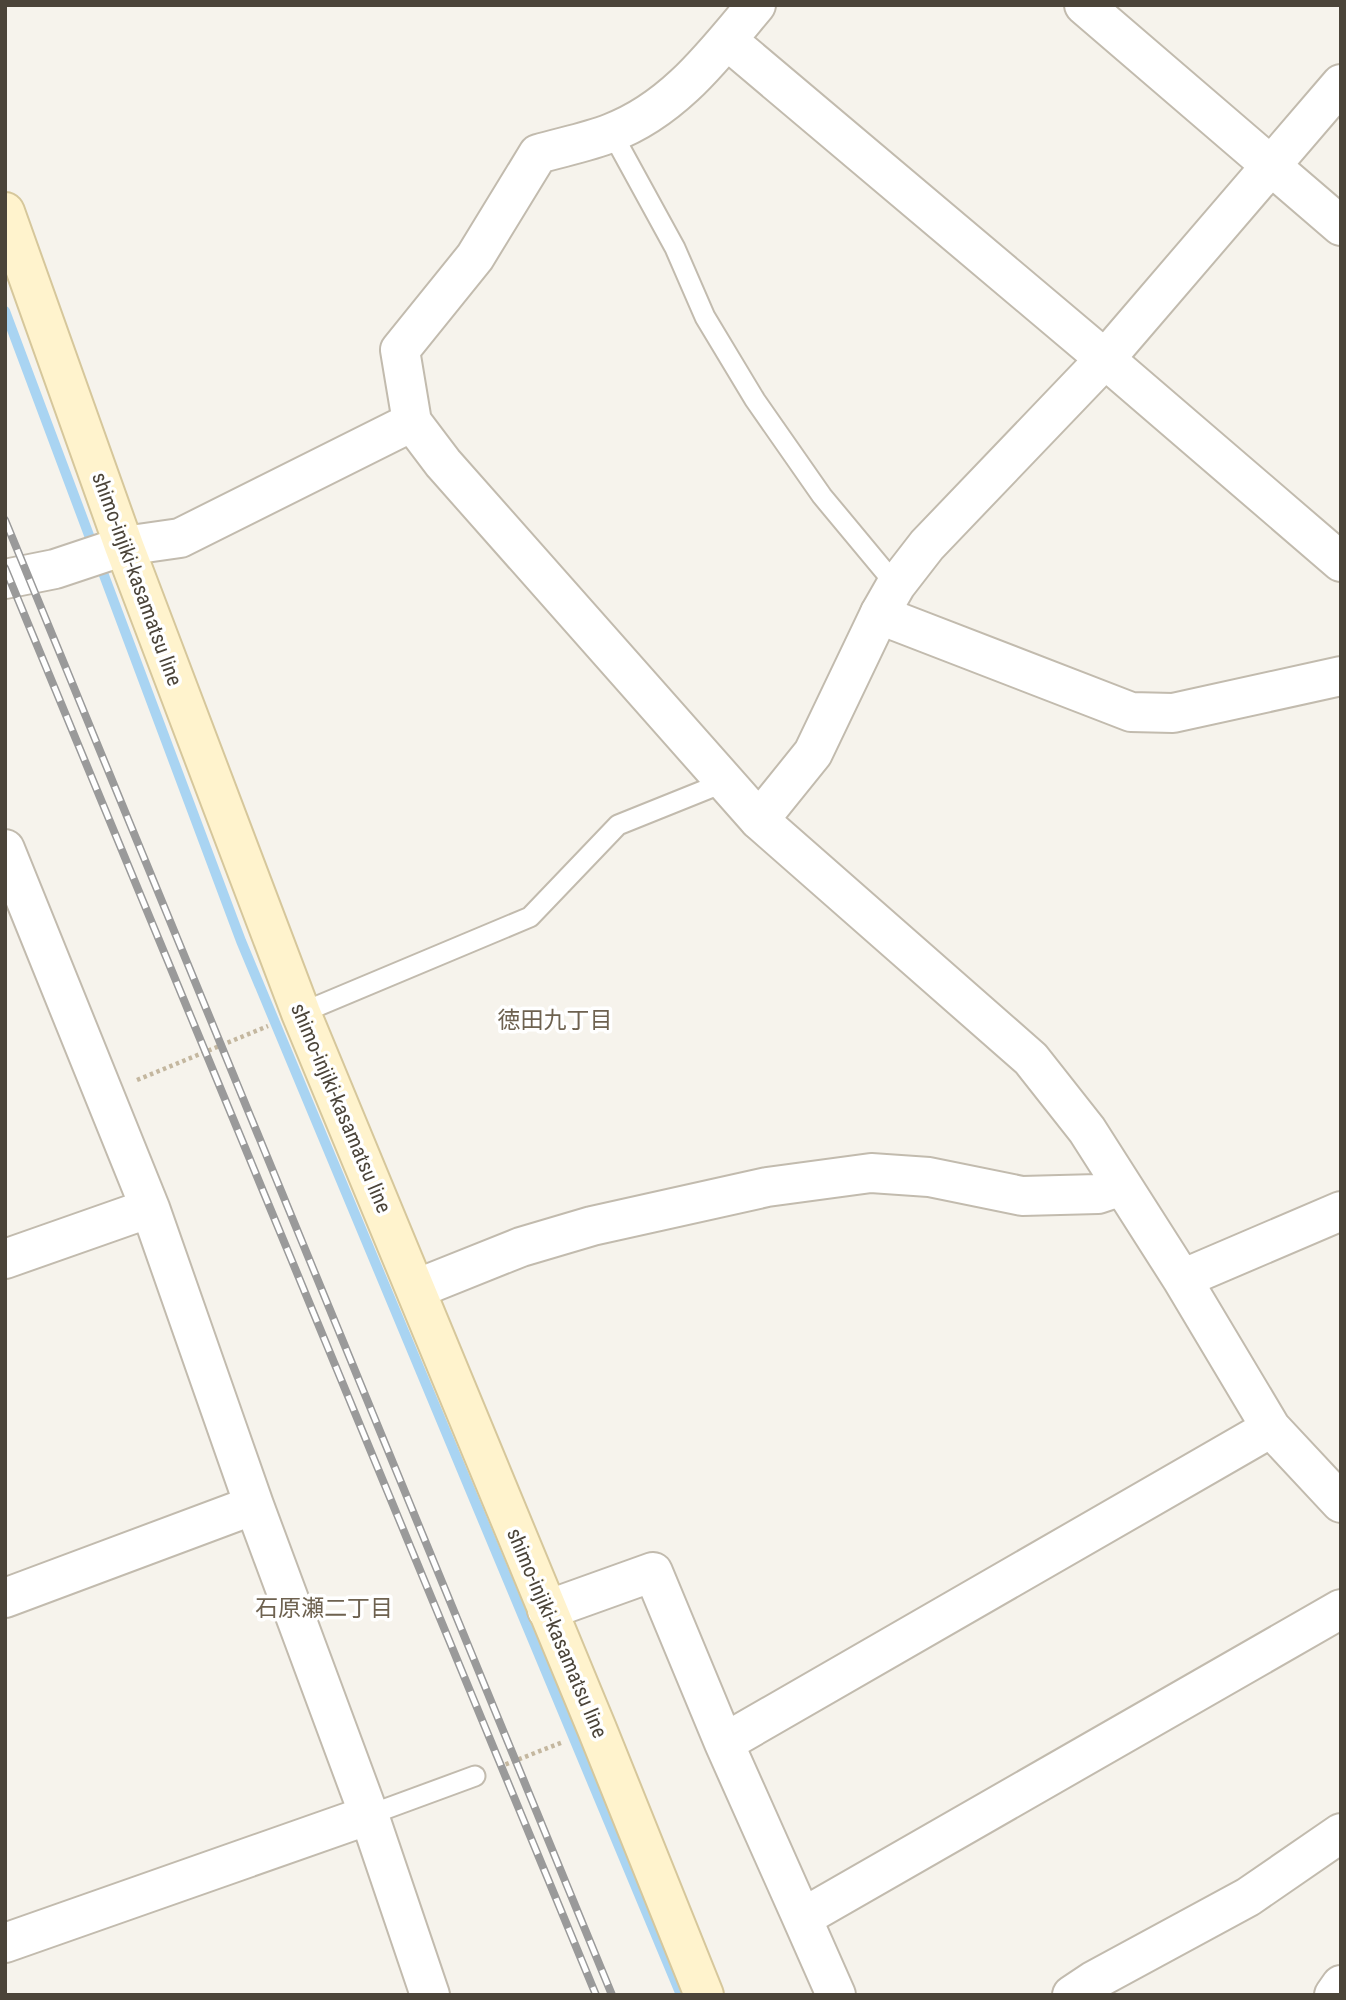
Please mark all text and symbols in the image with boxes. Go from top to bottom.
street label: shimo-injiki-kasamatsu line [87,469,187,689]
street label: shimo-injiki-kasamatsu line [286,999,396,1217]
district label: 徳田九丁目 [498,1007,613,1034]
street label: shimo-injiki-kasamatsu line [502,1524,612,1742]
district label: 石原瀬二丁目 [255,1595,393,1622]

